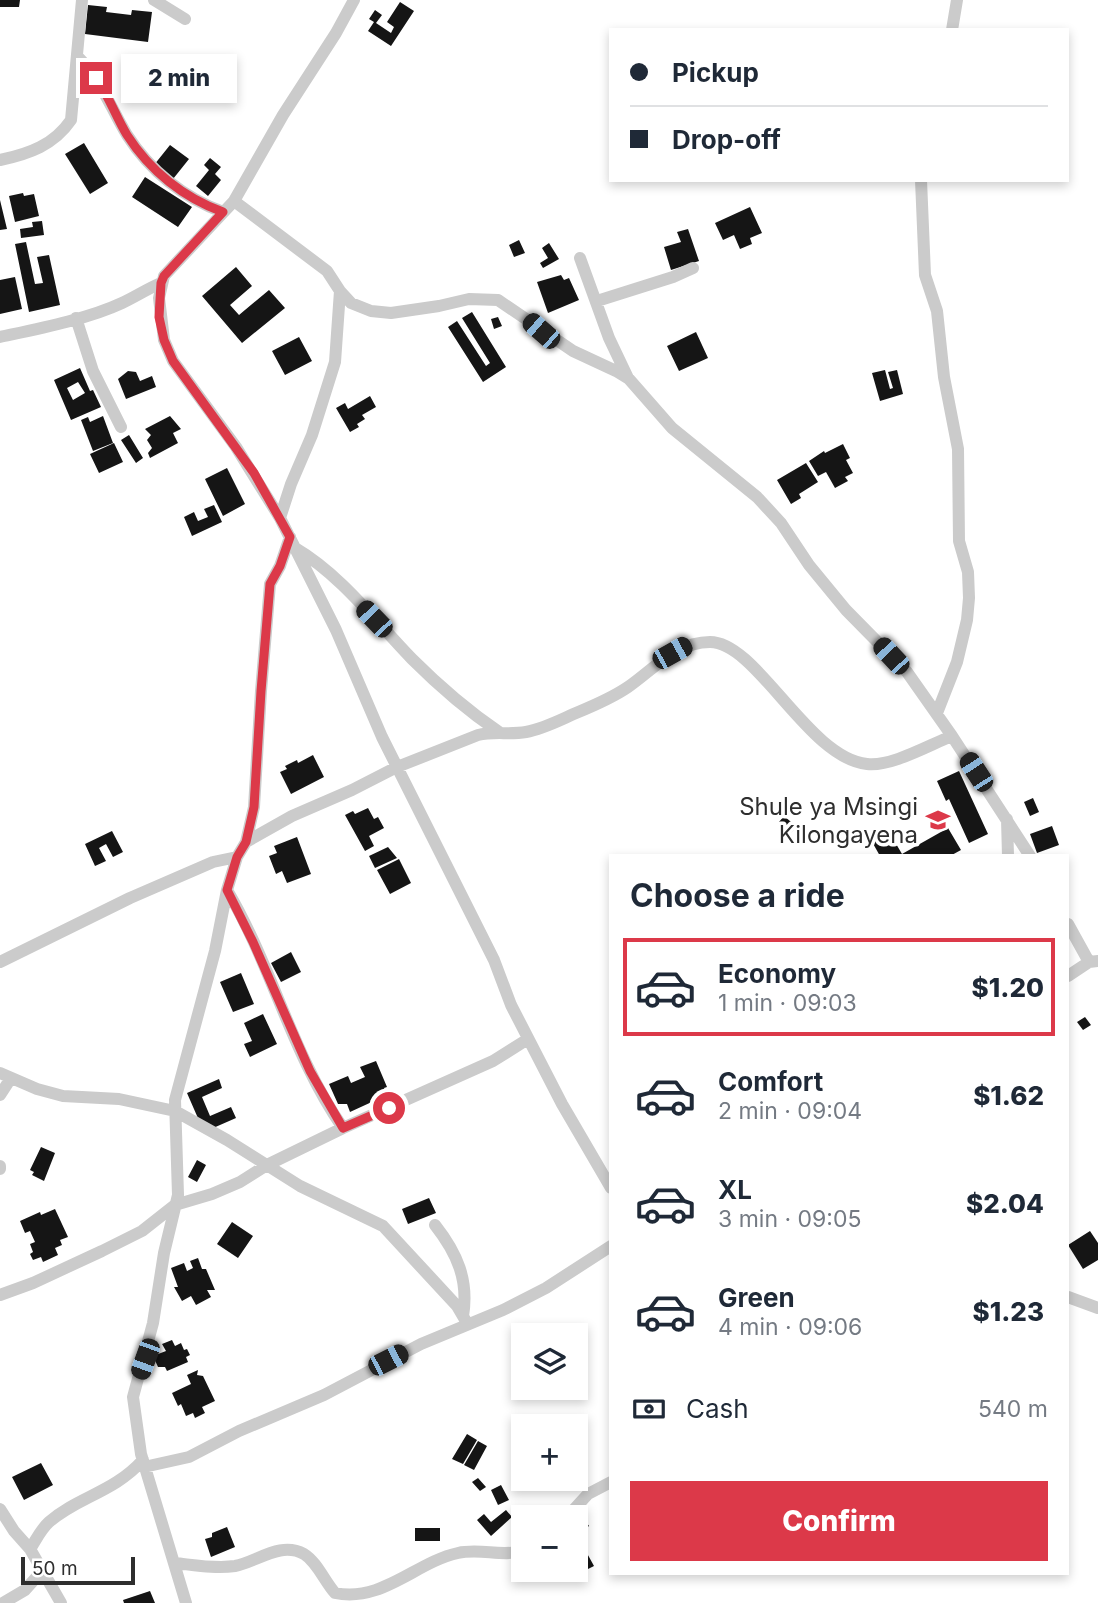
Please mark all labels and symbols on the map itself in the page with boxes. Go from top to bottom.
callout: 2 min [120,54,236,102]
route end [80,62,112,94]
car [519,309,564,353]
car [352,597,397,641]
car [869,633,914,679]
car [649,634,696,672]
car [956,749,997,795]
place label: Shule ya Msingi Kilongayena [739,792,918,849]
school or university icon: Shule ya Msingi Kilongayena [924,806,952,834]
route start [373,1092,405,1124]
car [128,1336,163,1382]
car [365,1341,412,1379]
scale bar [21,1554,135,1586]

